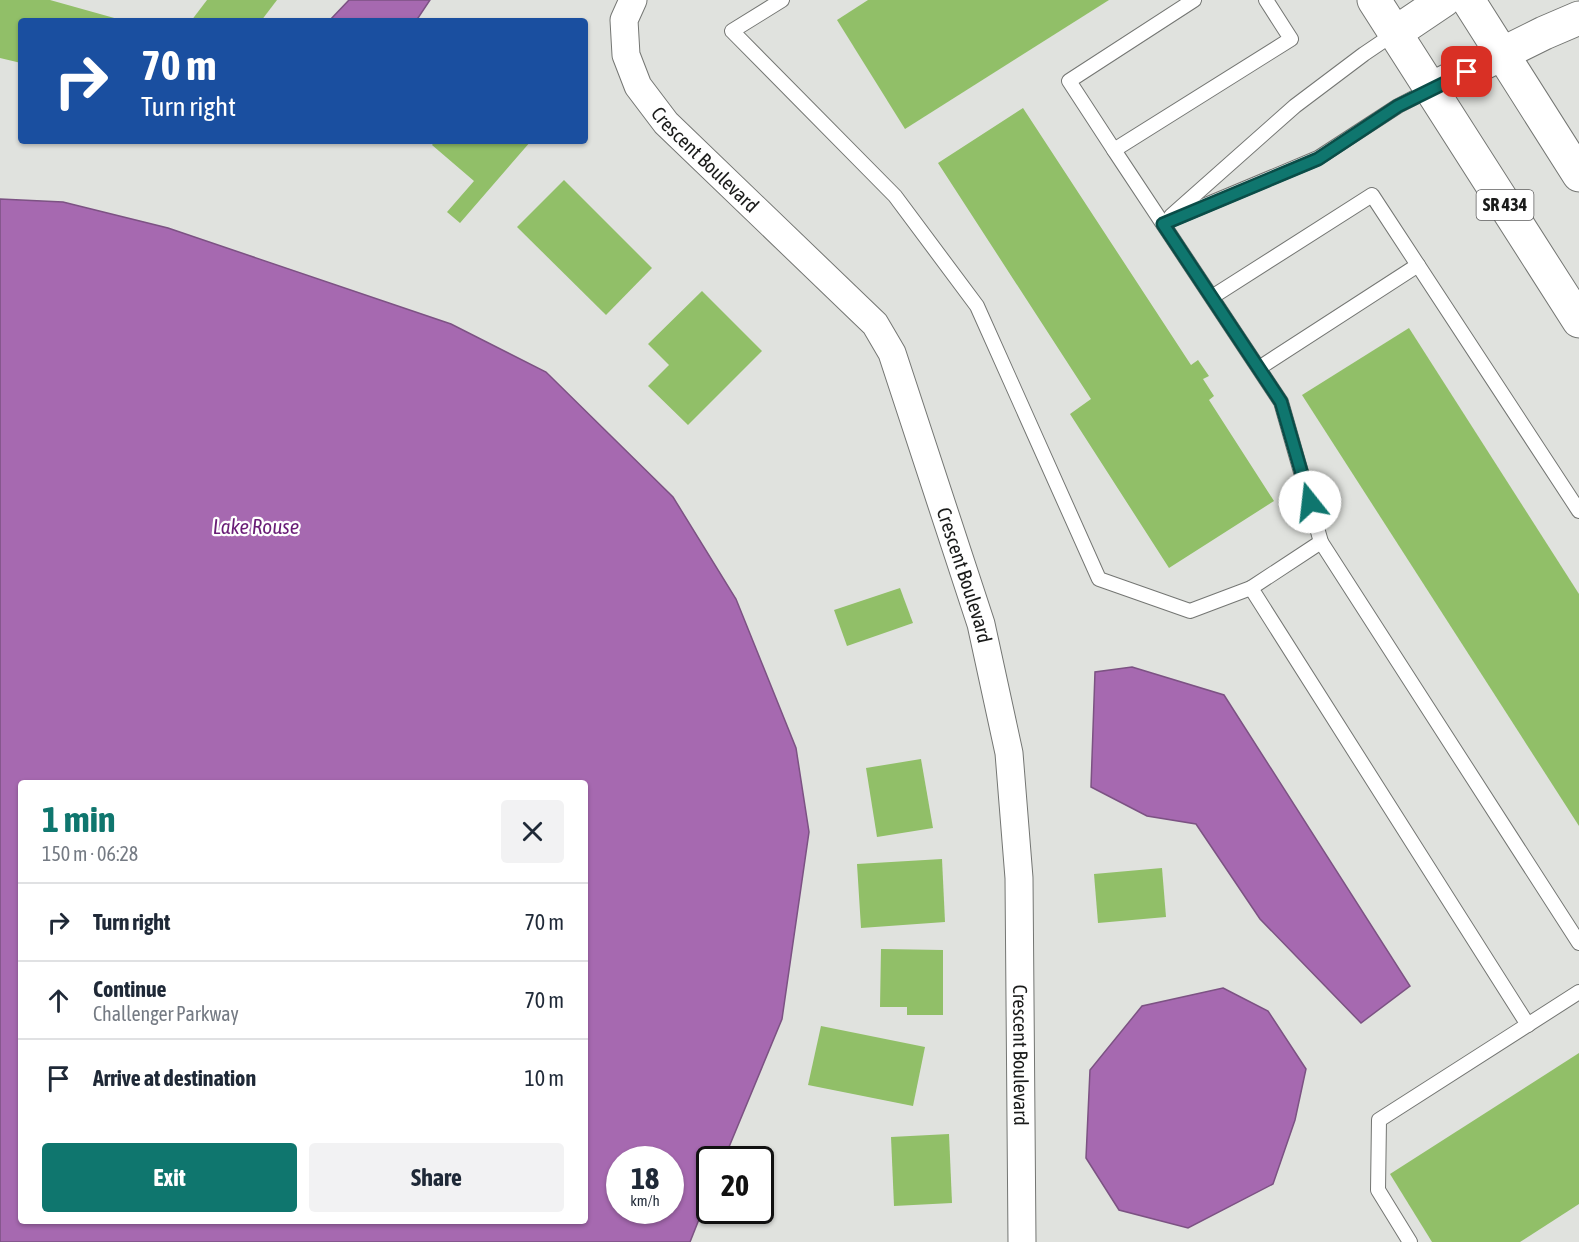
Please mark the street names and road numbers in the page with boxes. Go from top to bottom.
street label: Crescent Boulevard [647,102,764,217]
road number: SR 434 [1476,190,1534,220]
street label: Crescent Boulevard [932,504,997,645]
street label: Crescent Boulevard [1009,984,1033,1126]

